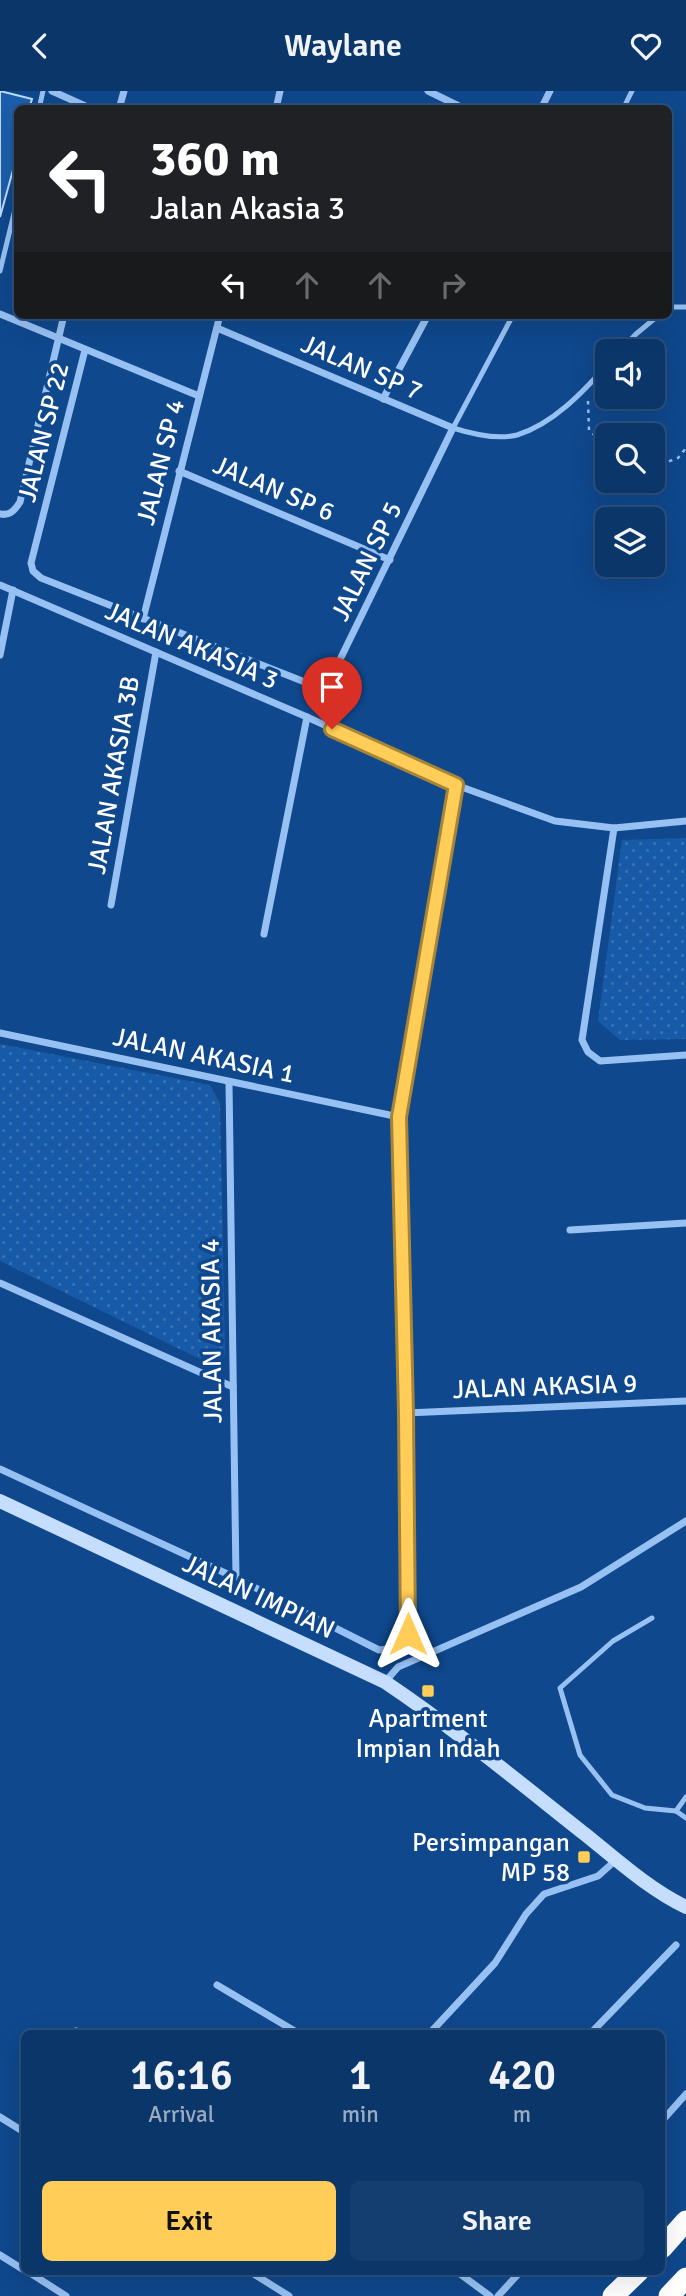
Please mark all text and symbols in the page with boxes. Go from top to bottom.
text: Waylane [284,26,402,65]
icon: back [21,27,59,65]
icon: heart [627,27,665,65]
text: 360 m [150,129,280,189]
icon: left [35,133,126,224]
text: Jalan Akasia 3 [150,189,345,228]
icon: left [215,266,253,304]
icon: ahead [288,266,326,304]
icon: ahead [361,266,399,304]
icon: right [434,266,472,304]
street label: JALAN SP 7 [296,328,427,408]
map controls [595,339,665,577]
button: sound [595,339,665,409]
street label: JALAN SP 22 [11,359,77,505]
street label: JALAN SP 4 [130,396,192,529]
button: search [595,423,665,493]
street label: JALAN SP 6 [208,449,339,529]
street label: JALAN SP 5 [324,497,409,626]
button: layers [595,507,665,577]
street label: JALAN AKASIA 3 [100,595,283,697]
pin [302,657,362,729]
icon: arrive [313,668,351,706]
street label: JALAN AKASIA 3B [81,674,147,877]
street label: JALAN AKASIA 1 [110,1021,297,1091]
street label: JALAN AKASIA 4 [194,1238,230,1424]
street label: JALAN AKASIA 9 [452,1368,638,1406]
street label: JALAN IMPIAN [177,1548,340,1646]
position arrow [371,1597,445,1671]
marker: Apartment Impian Indah [420,1683,436,1699]
place label: Apartment Impian Indah [355,1703,501,1765]
place label: Persimpangan MP 58 [412,1827,570,1889]
marker: Persimpangan MP 58 [576,1849,592,1865]
text: 16:16 [130,2050,233,2101]
text: 1 [349,2050,372,2101]
text: 420 [488,2050,556,2101]
text: Arrival [148,2100,214,2129]
text: min [342,2100,379,2129]
text: m [513,2100,531,2129]
button: Exit [42,2181,336,2261]
button: Share [350,2181,644,2261]

